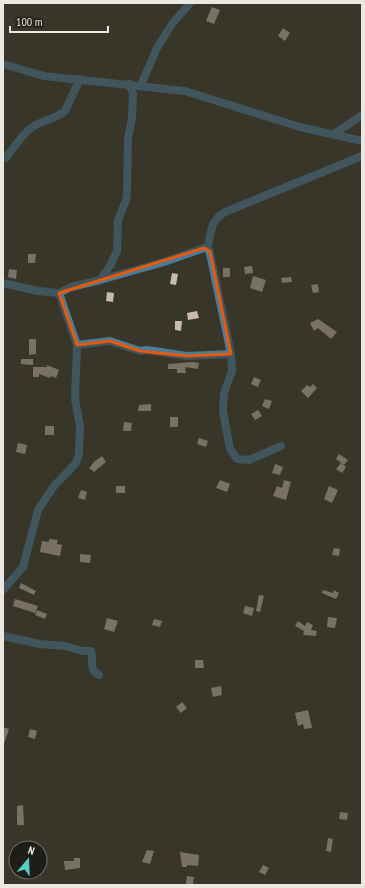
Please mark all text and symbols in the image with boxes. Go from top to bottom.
scale bar [10,8,108,34]
text: 100 m [16,14,43,29]
north arrow [8,840,48,880]
text: N [26,843,36,858]

